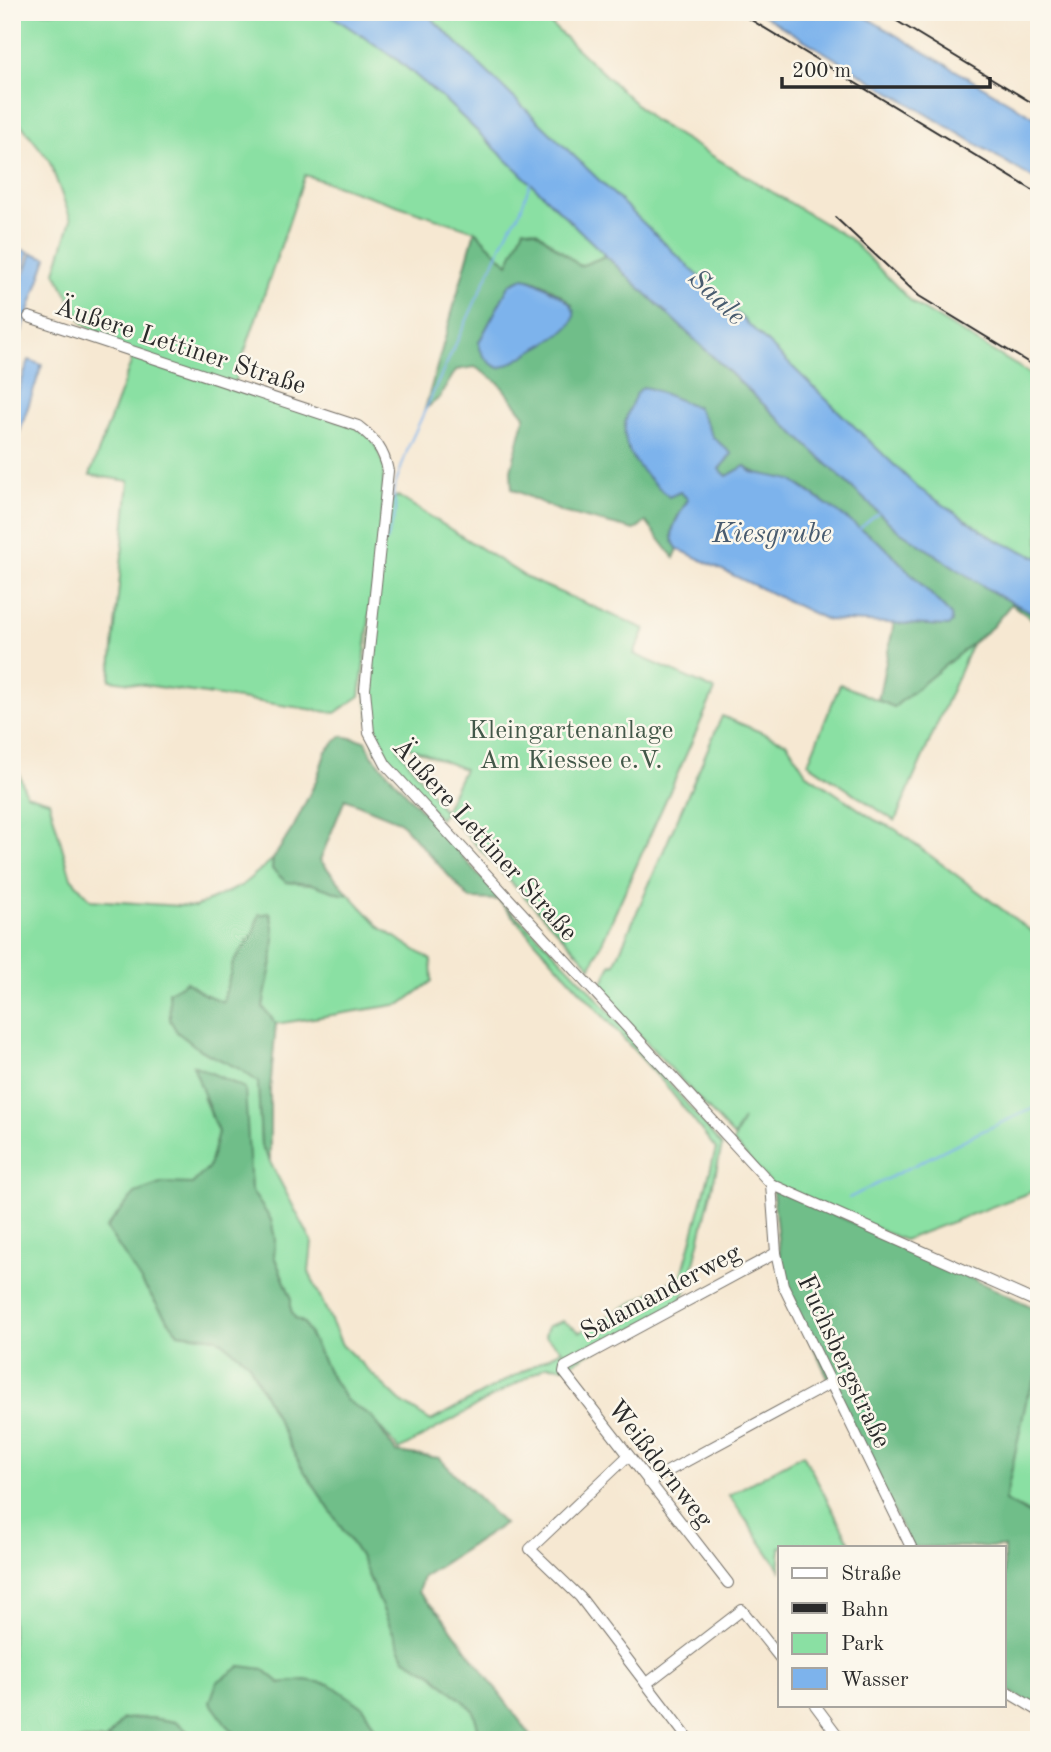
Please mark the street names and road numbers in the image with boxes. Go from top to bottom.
street label: Äußere Lettiner Straße [52,291,310,400]
street label: Äußere Lettiner Straße [387,732,584,946]
street label: Salamanderweg [576,1240,745,1346]
street label: Fuchsbergstraße [792,1271,895,1452]
street label: Weißdornweg [602,1396,717,1533]

